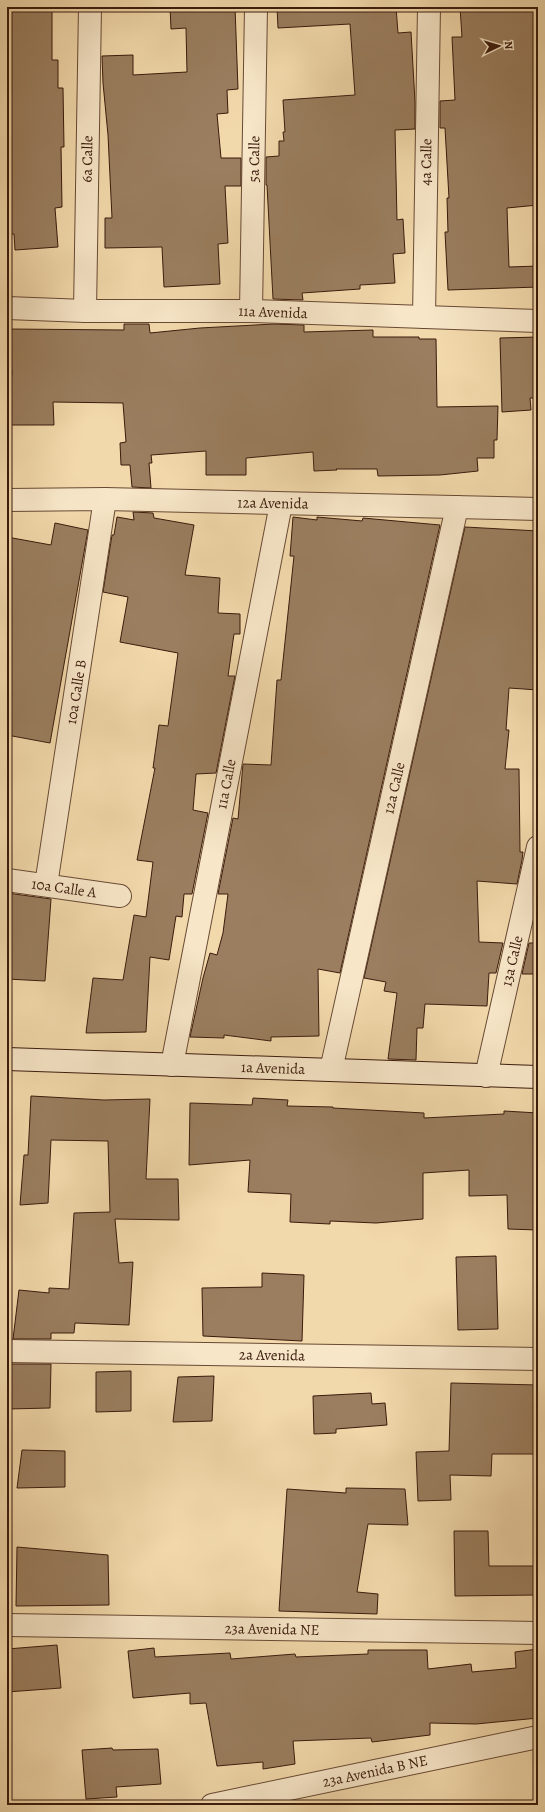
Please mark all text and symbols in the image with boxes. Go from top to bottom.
north arrow [479,26,519,66]
text: N [501,41,516,50]
street label: 6a Calle [77,135,97,183]
street label: 5a Calle [244,135,264,183]
street label: 4a Calle [416,138,436,186]
street label: 11a Avenida [238,301,308,323]
street label: 12a Avenida [237,492,309,514]
street label: 10a Calle B [61,658,91,726]
street label: 11a Calle [211,757,241,811]
street label: 12a Calle [378,760,410,816]
street label: 10a Calle A [30,874,98,902]
street label: 13a Calle [496,933,528,988]
street label: 1a Avenida [241,1057,305,1079]
street label: 2a Avenida [239,1344,305,1366]
street label: 23a Avenida NE [224,1618,320,1640]
street label: 23a Avenida B NE [321,1750,429,1792]

